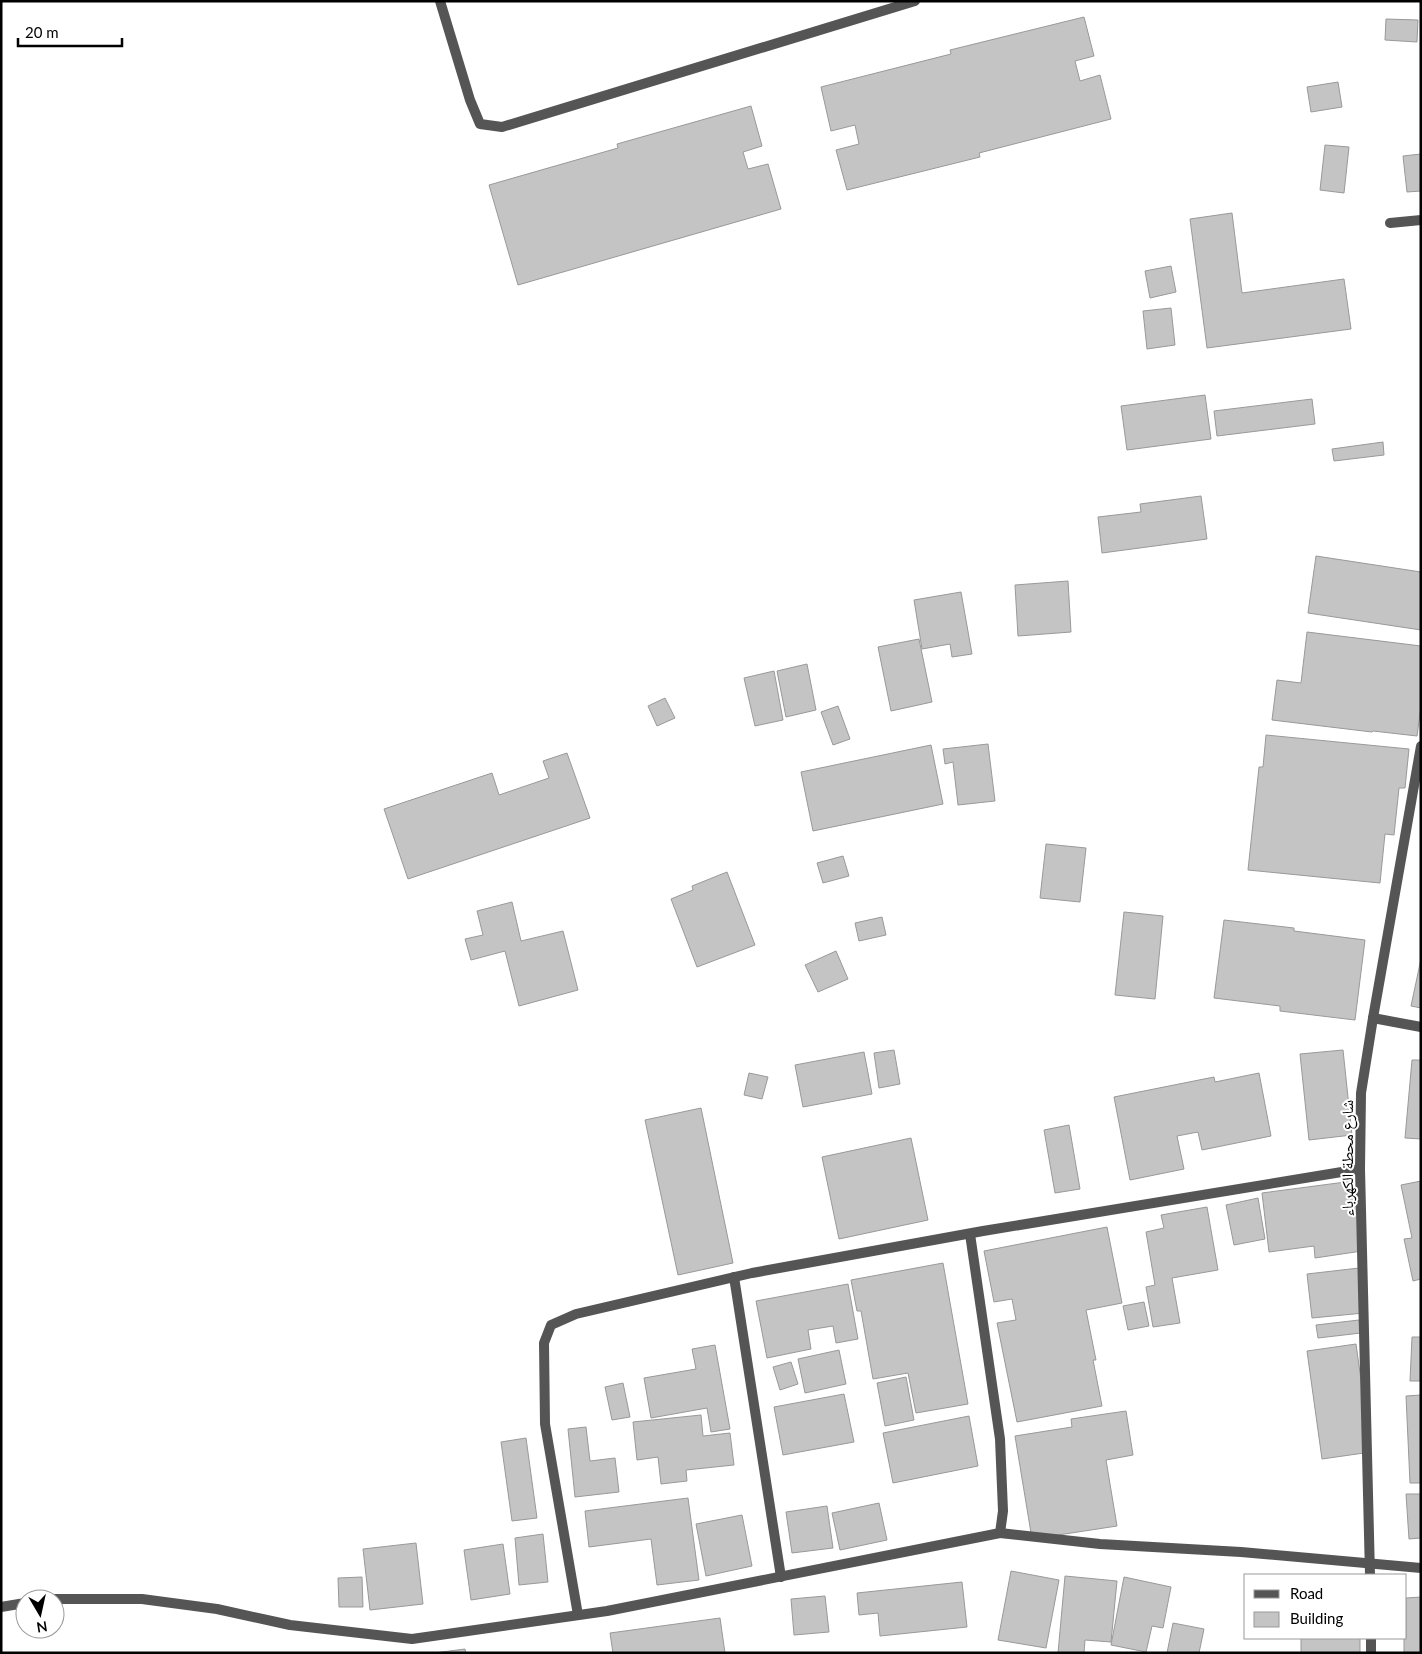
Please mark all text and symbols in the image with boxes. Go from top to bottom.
scale bar [18,15,121,47]
text: 20 m [25,23,59,41]
street label: شارع محطة الكهرباء [1337,1100,1358,1216]
legend [1244,1574,1407,1639]
text: Road [1290,1584,1323,1602]
north arrow [15,1589,65,1639]
text: Building [1290,1609,1343,1627]
text: N [35,1618,49,1637]

